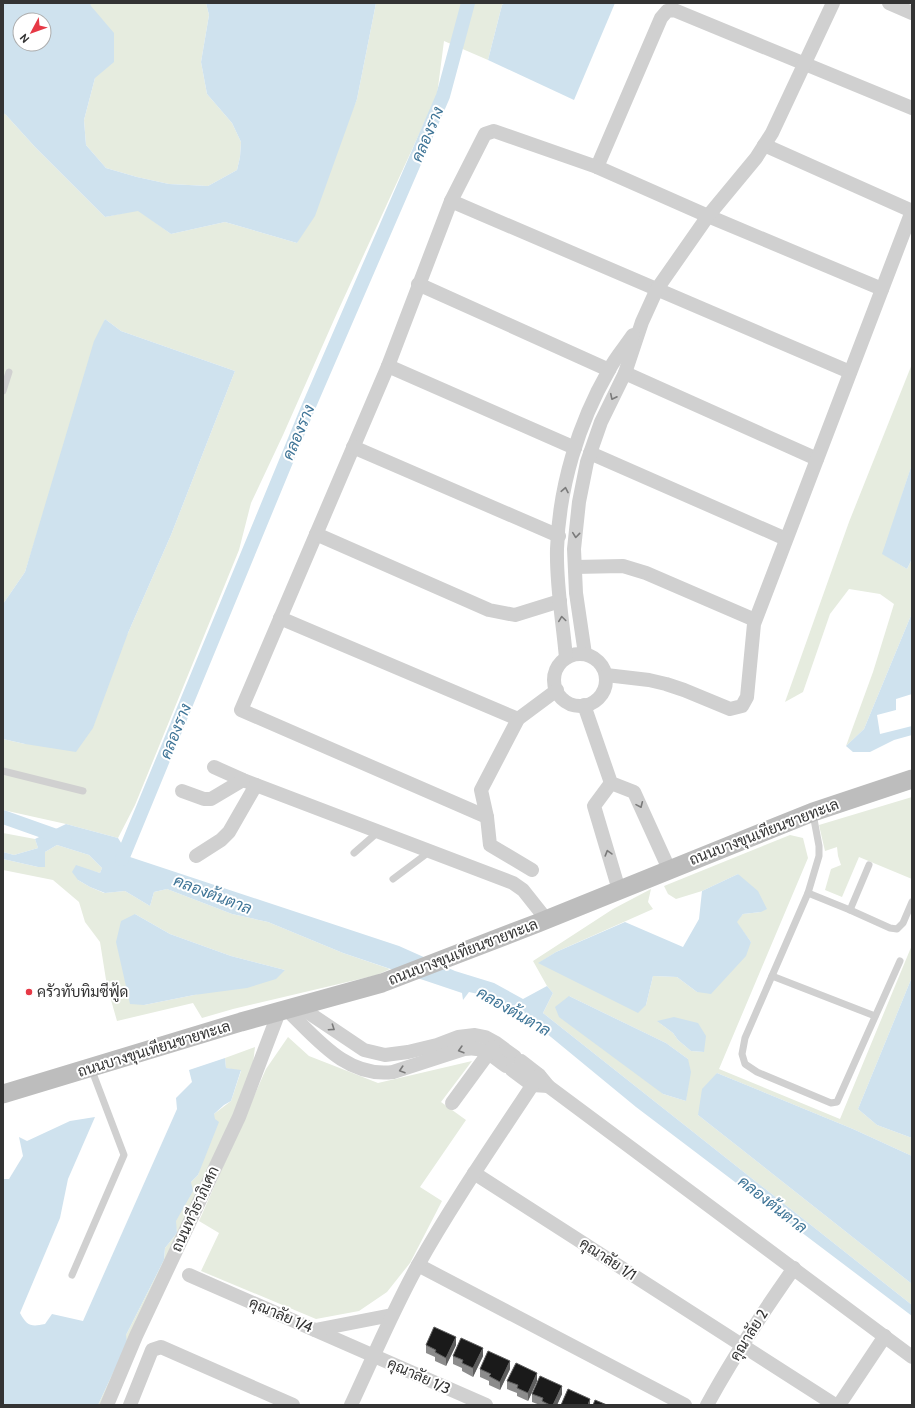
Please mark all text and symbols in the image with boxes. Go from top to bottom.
north arrow [12,12,52,52]
text: N [17,31,32,46]
water label: คลองราง [407,104,448,165]
one-way arrow [610,393,618,401]
water label: คลองราง [278,402,319,463]
one-way arrow [560,487,568,493]
one-way arrow [571,532,580,538]
one-way arrow [558,616,567,623]
water label: คลองราง [156,701,195,762]
street label: ถนนบางขุนเทียนชายทะเล [686,794,842,871]
one-way arrow [635,801,643,808]
one-way arrow [604,849,613,856]
water label: คลองต้นตาล [171,869,255,918]
street label: ถนนบางขุนเทียนชายทะเล [385,914,541,991]
water label: คลองต้นตาล [473,981,555,1040]
place label: ครัวทับทิมซีฟู้ด [37,982,129,1002]
marker: ครัวทับทิมซีฟู้ด [24,987,34,997]
street label: ถนนบางขุนเทียนชายทะเล [75,1016,233,1083]
one-way arrow [328,1023,335,1031]
one-way arrow [458,1046,465,1054]
one-way arrow [399,1065,406,1073]
street label: ถนนทวีธาภิเศก [166,1163,223,1255]
water label: คลองต้นตาล [734,1170,812,1237]
street label: คุณาลัย 1/1 [575,1234,640,1286]
street label: คุณาลัย 1/4 [246,1294,316,1338]
street label: คุณาลัย 2 [726,1306,774,1365]
street label: คุณาลัย 1/3 [384,1354,453,1400]

